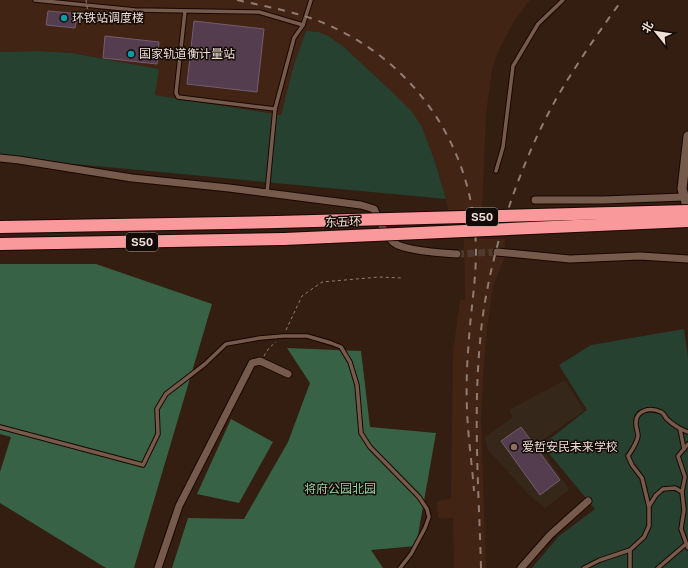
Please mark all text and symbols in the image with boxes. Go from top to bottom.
place label: 环铁站调度楼 [72,11,144,25]
north arrow [636,12,676,52]
marker: 环铁站调度楼 [59,13,69,23]
text: 北 [639,19,655,35]
place label: 国家轨道衡计量站 [139,47,235,61]
marker: 国家轨道衡计量站 [126,49,136,59]
road number: S50 [466,208,498,226]
street label: 东五环 [325,214,361,230]
road number: S50 [126,233,158,251]
place label: 爱哲安民未来学校 [522,440,618,454]
marker: 爱哲安民未来学校 [509,442,519,452]
park label: 将府公园北园 [304,482,376,496]

